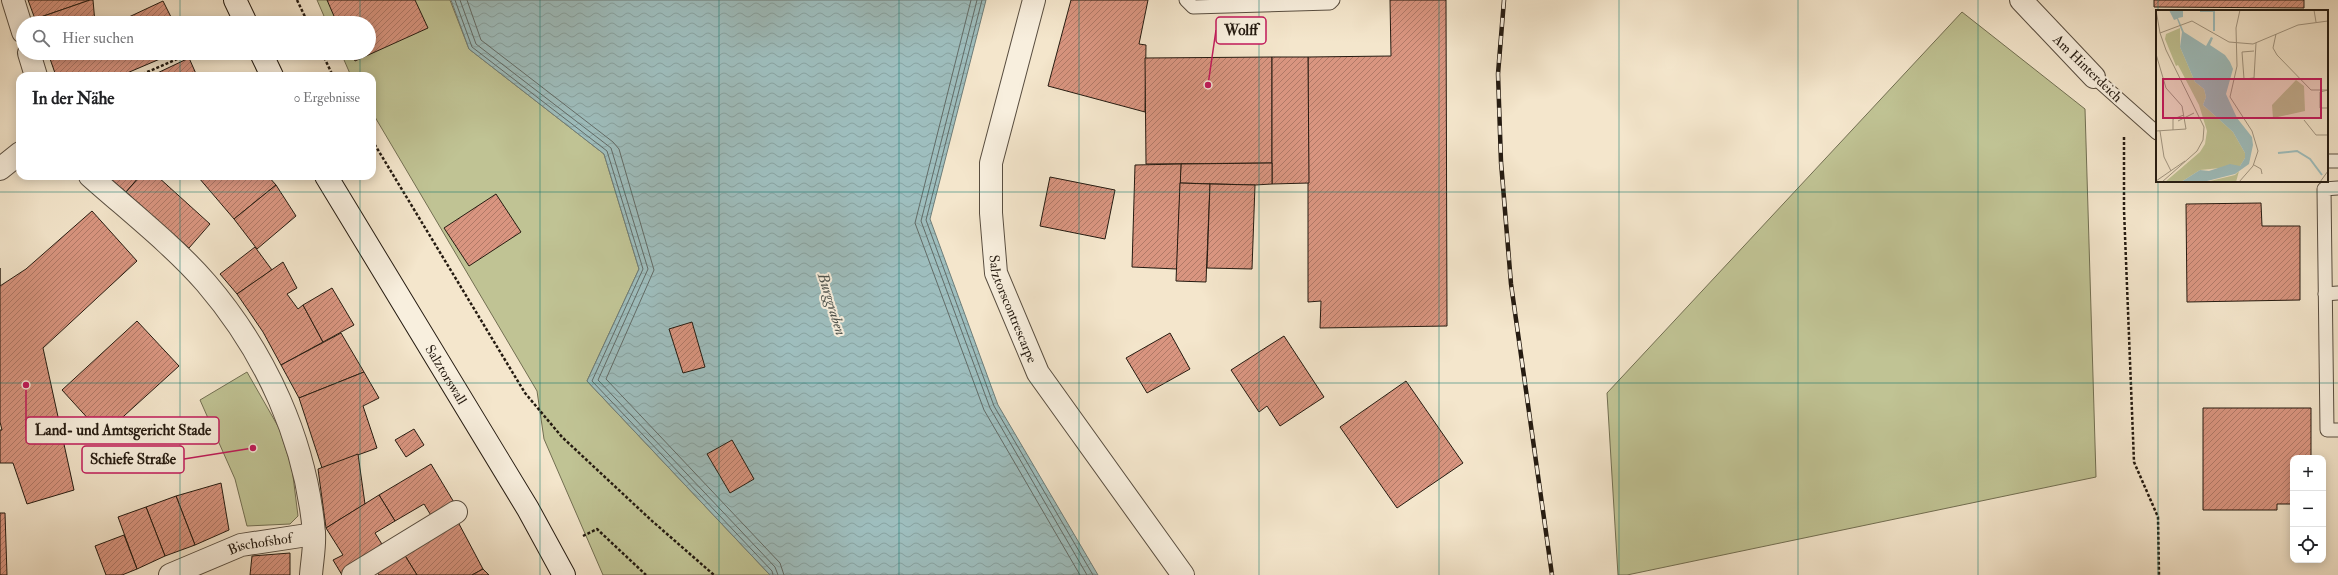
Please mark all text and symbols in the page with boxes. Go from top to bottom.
inset map [2156,10,2328,182]
search box [16,16,376,60]
callout: Wolff [1216,17,1266,44]
text: Wolff [1223,21,1261,40]
icon: search [30,27,52,49]
text: Hier suchen [62,29,134,48]
street label: Am Hinterdeich [2049,30,2126,106]
text: In der Nähe [32,88,114,109]
text: 0 Ergebnisse [294,90,360,106]
street label: Salztorscontrescarpe [986,254,1041,366]
water label: Burggraben [813,270,850,338]
street label: Salztorswall [421,342,471,408]
callout: Land- und Amtsgericht Stade [26,417,219,444]
text: Land- und Amtsgericht Stade [35,421,212,441]
callout: Schiefe Straße [82,446,184,473]
text: Schiefe Straße [90,450,177,469]
map controls [2290,455,2326,563]
button: + [2290,455,2326,491]
button: − [2290,491,2326,527]
button: locate [2290,527,2326,563]
street label: Bischofshof [225,529,296,559]

